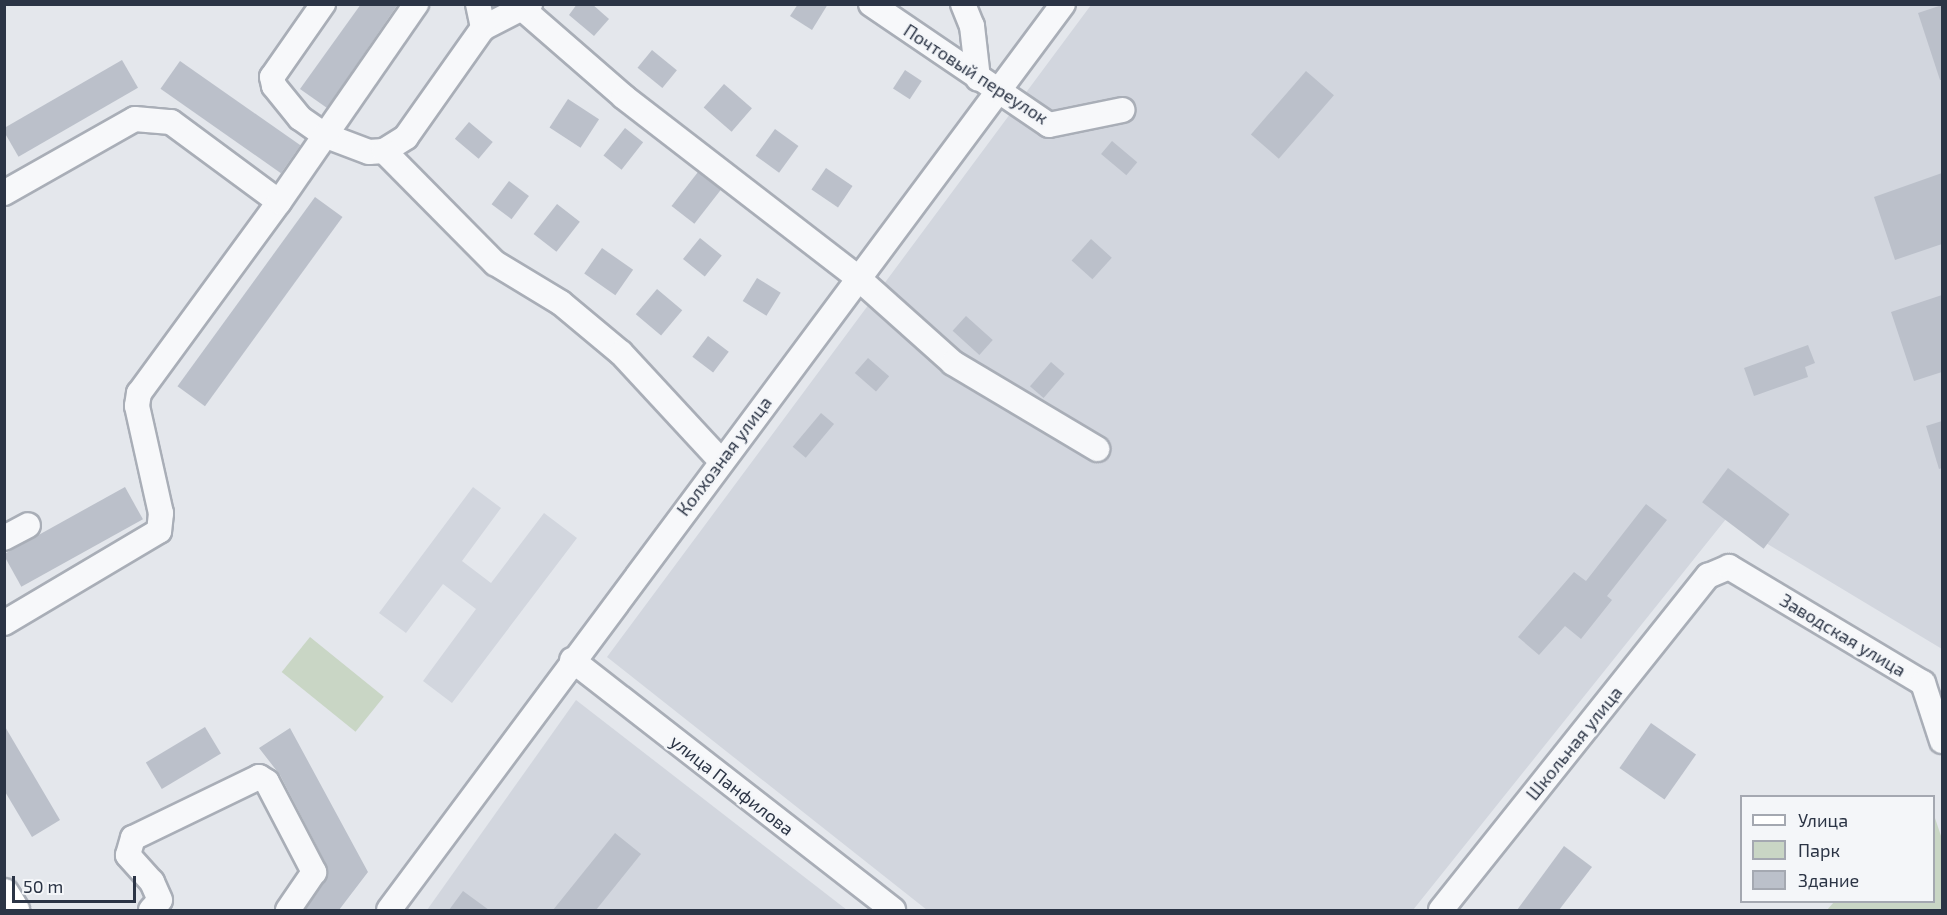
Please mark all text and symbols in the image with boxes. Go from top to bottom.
street label: Почтовый переулок [900,19,1052,129]
street label: Колхозная улица [672,392,776,520]
street label: Заводская улица [1776,589,1910,681]
street label: Школьная улица [1521,682,1627,804]
street label: улица Панфилова [666,730,798,840]
legend [1740,795,1935,903]
text: Улица [1798,809,1848,831]
text: Парк [1798,839,1840,861]
scale bar [15,864,140,902]
text: Здание [1798,869,1859,891]
text: 50 m [23,875,63,897]

